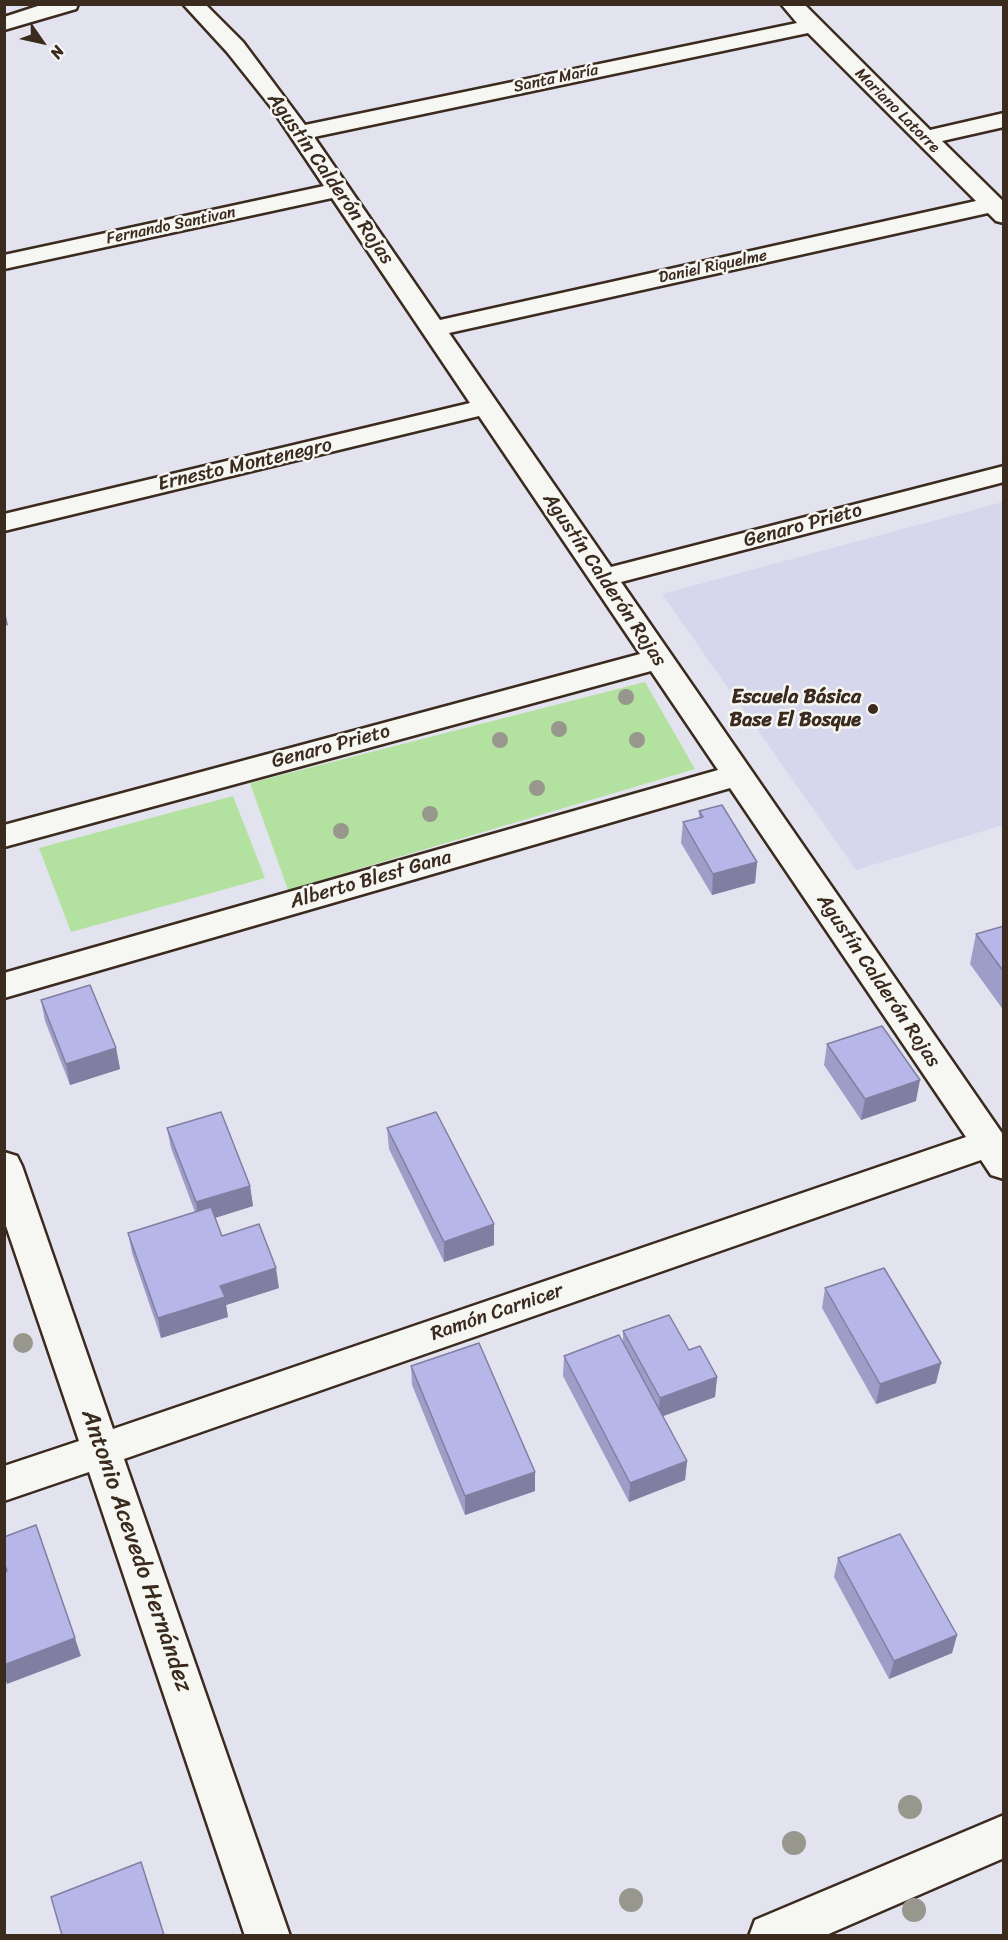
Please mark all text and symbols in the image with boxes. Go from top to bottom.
north arrow [12,12,72,72]
text: N [42,40,72,65]
street label: Santa María [512,61,600,97]
street label: Mariano Latorre [850,64,944,158]
street label: Agustín Calderón Rojas [262,89,398,269]
street label: Fernando Santivan [105,203,237,249]
street label: Daniel Riquelme [657,246,769,288]
street label: Ernesto Montenegro [156,433,334,497]
street label: Agustín Calderón Rojas [537,489,671,671]
street label: Genaro Prieto [741,499,865,553]
place label: Escuela Básica Base El Bosque [730,686,861,733]
marker: Escuela Básica Base El Bosque [866,702,880,716]
street label: Genaro Prieto [269,720,393,774]
street label: Alberto Blest Gana [288,846,454,914]
street label: Agustín Calderón Rojas [811,890,945,1072]
street label: Ramón Carnicer [428,1279,566,1347]
street label: Antonio Acevedo Hernández [74,1406,198,1696]

